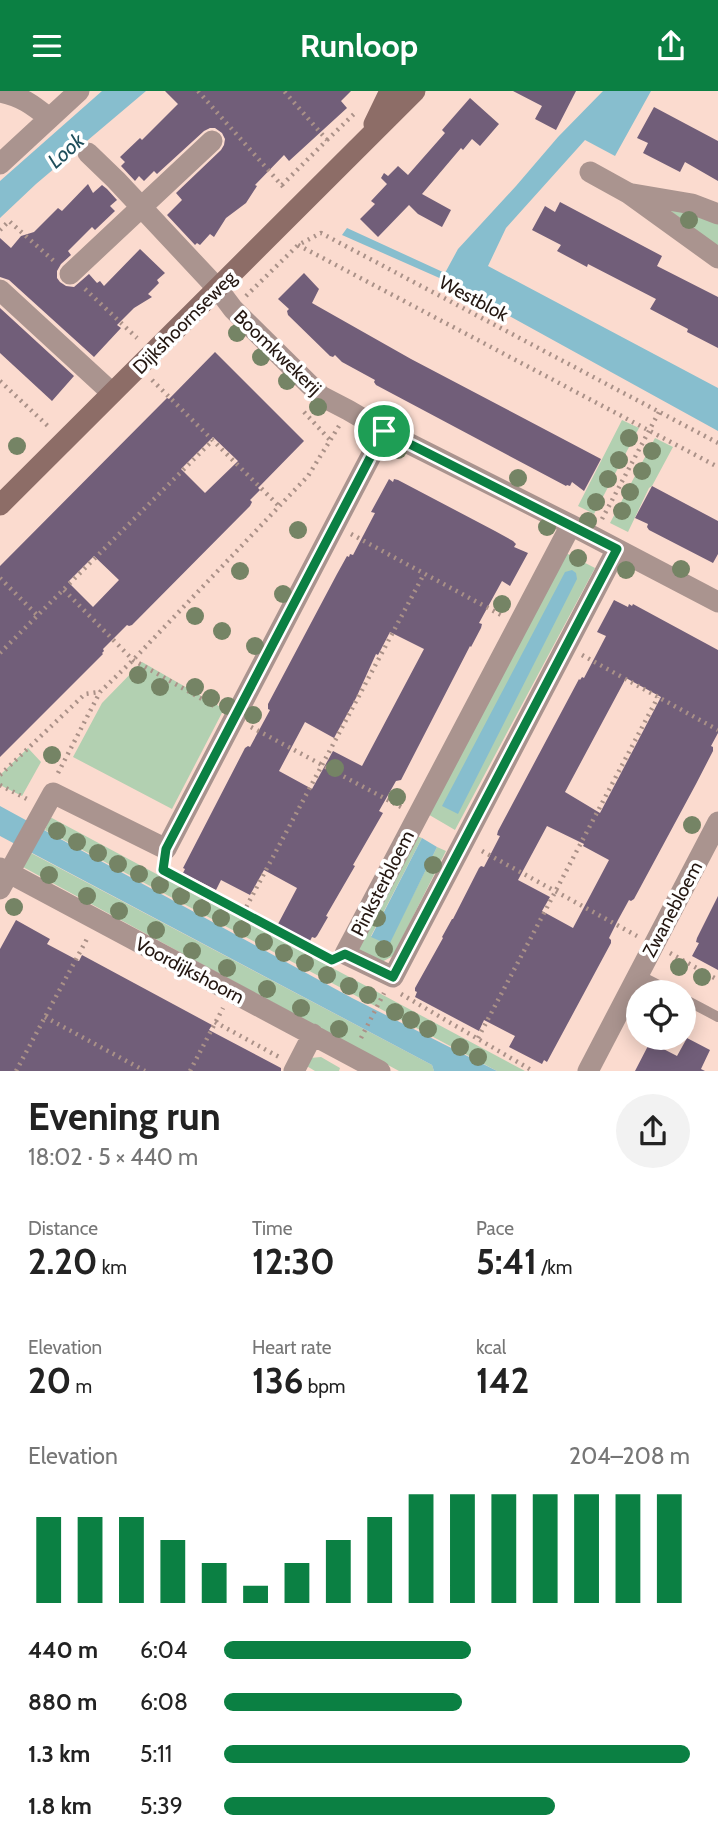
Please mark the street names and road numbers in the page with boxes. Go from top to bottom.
street label: Dijkshoornseweg [128,266,241,379]
street label: Westblok [435,271,513,326]
street label: Boomkwekerij [229,305,326,400]
street label: Pinksterbloem [346,826,419,940]
street label: Zwanebloem [638,857,707,961]
street label: Voordijkshoorn [131,932,248,1009]

